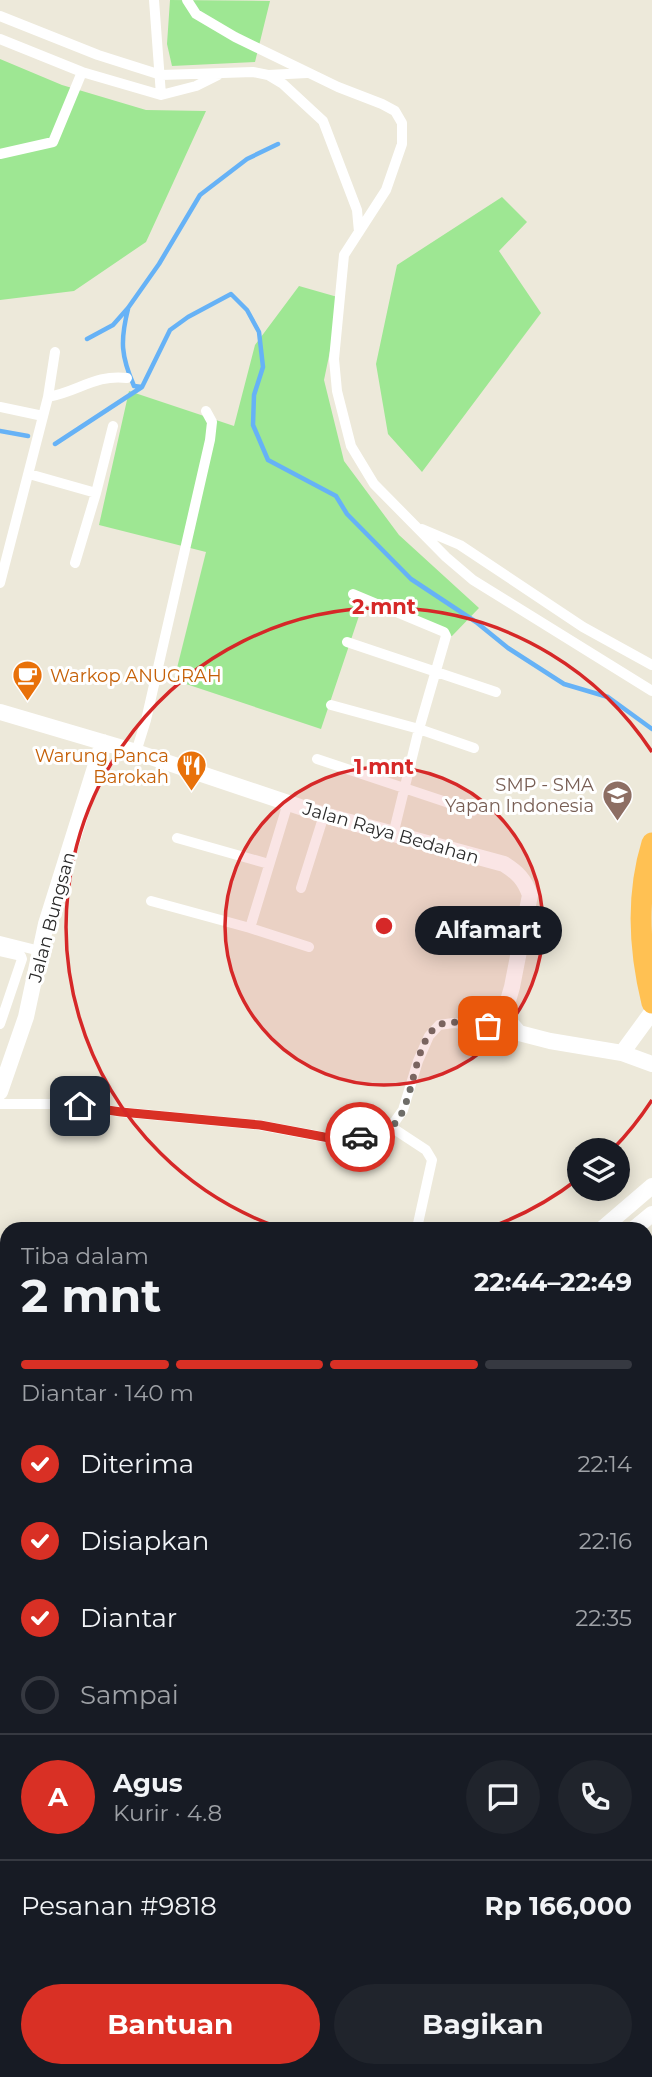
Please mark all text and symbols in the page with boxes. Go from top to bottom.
text: 2 mnt [352,594,416,619]
cafe icon: Warkop ANUGRAH [10,659,44,703]
place label: Warkop ANUGRAH [50,665,222,687]
place label: Warung Panca Barokah [35,745,169,788]
restaurant icon: Warung Panca Barokah [175,749,209,793]
text: 1 mnt [354,754,414,779]
place label: SMP - SMA Yapan Indonesia [445,774,594,817]
school or university icon: SMP - SMA Yapan Indonesia [600,778,634,822]
street label: Jalan Raya Bedahan [299,797,482,869]
street label: Jalan Bungsan [24,850,80,985]
callout: Alfamart [414,907,562,956]
centre of rings [372,914,396,938]
text: Alfamart [436,916,541,944]
pin [458,996,518,1056]
icon: bag [469,1007,507,1045]
pin [50,1076,110,1136]
icon: home [61,1087,99,1125]
courier [325,1102,395,1172]
icon: car [341,1118,379,1156]
map controls [567,1138,630,1201]
button: layers [567,1138,630,1201]
text: Tiba dalam [21,1242,149,1270]
text: 22:44–22:49 [474,1266,632,1298]
text: 2 mnt [21,1267,161,1324]
text: Diantar · 140 m [21,1379,194,1407]
icon: check [21,1445,59,1483]
text: Diterima [80,1448,194,1480]
text: 22:14 [577,1450,632,1478]
icon: check [21,1522,59,1560]
text: Disiapkan [80,1525,209,1557]
text: 22:16 [579,1527,632,1555]
icon: check [21,1599,59,1637]
text: Diantar [80,1602,177,1634]
text: 22:35 [575,1604,632,1632]
text: Sampai [80,1679,179,1711]
button: chat [466,1760,540,1834]
button: phone [558,1760,632,1834]
text: Agus [113,1767,183,1799]
text: A [48,1781,68,1813]
text: Kurir · 4.8 [113,1799,222,1827]
text: Pesanan #9818 [21,1890,217,1922]
text: Rp 166,000 [485,1890,632,1922]
button: Bantuan [21,1984,320,2064]
button: Bagikan [334,1984,632,2064]

